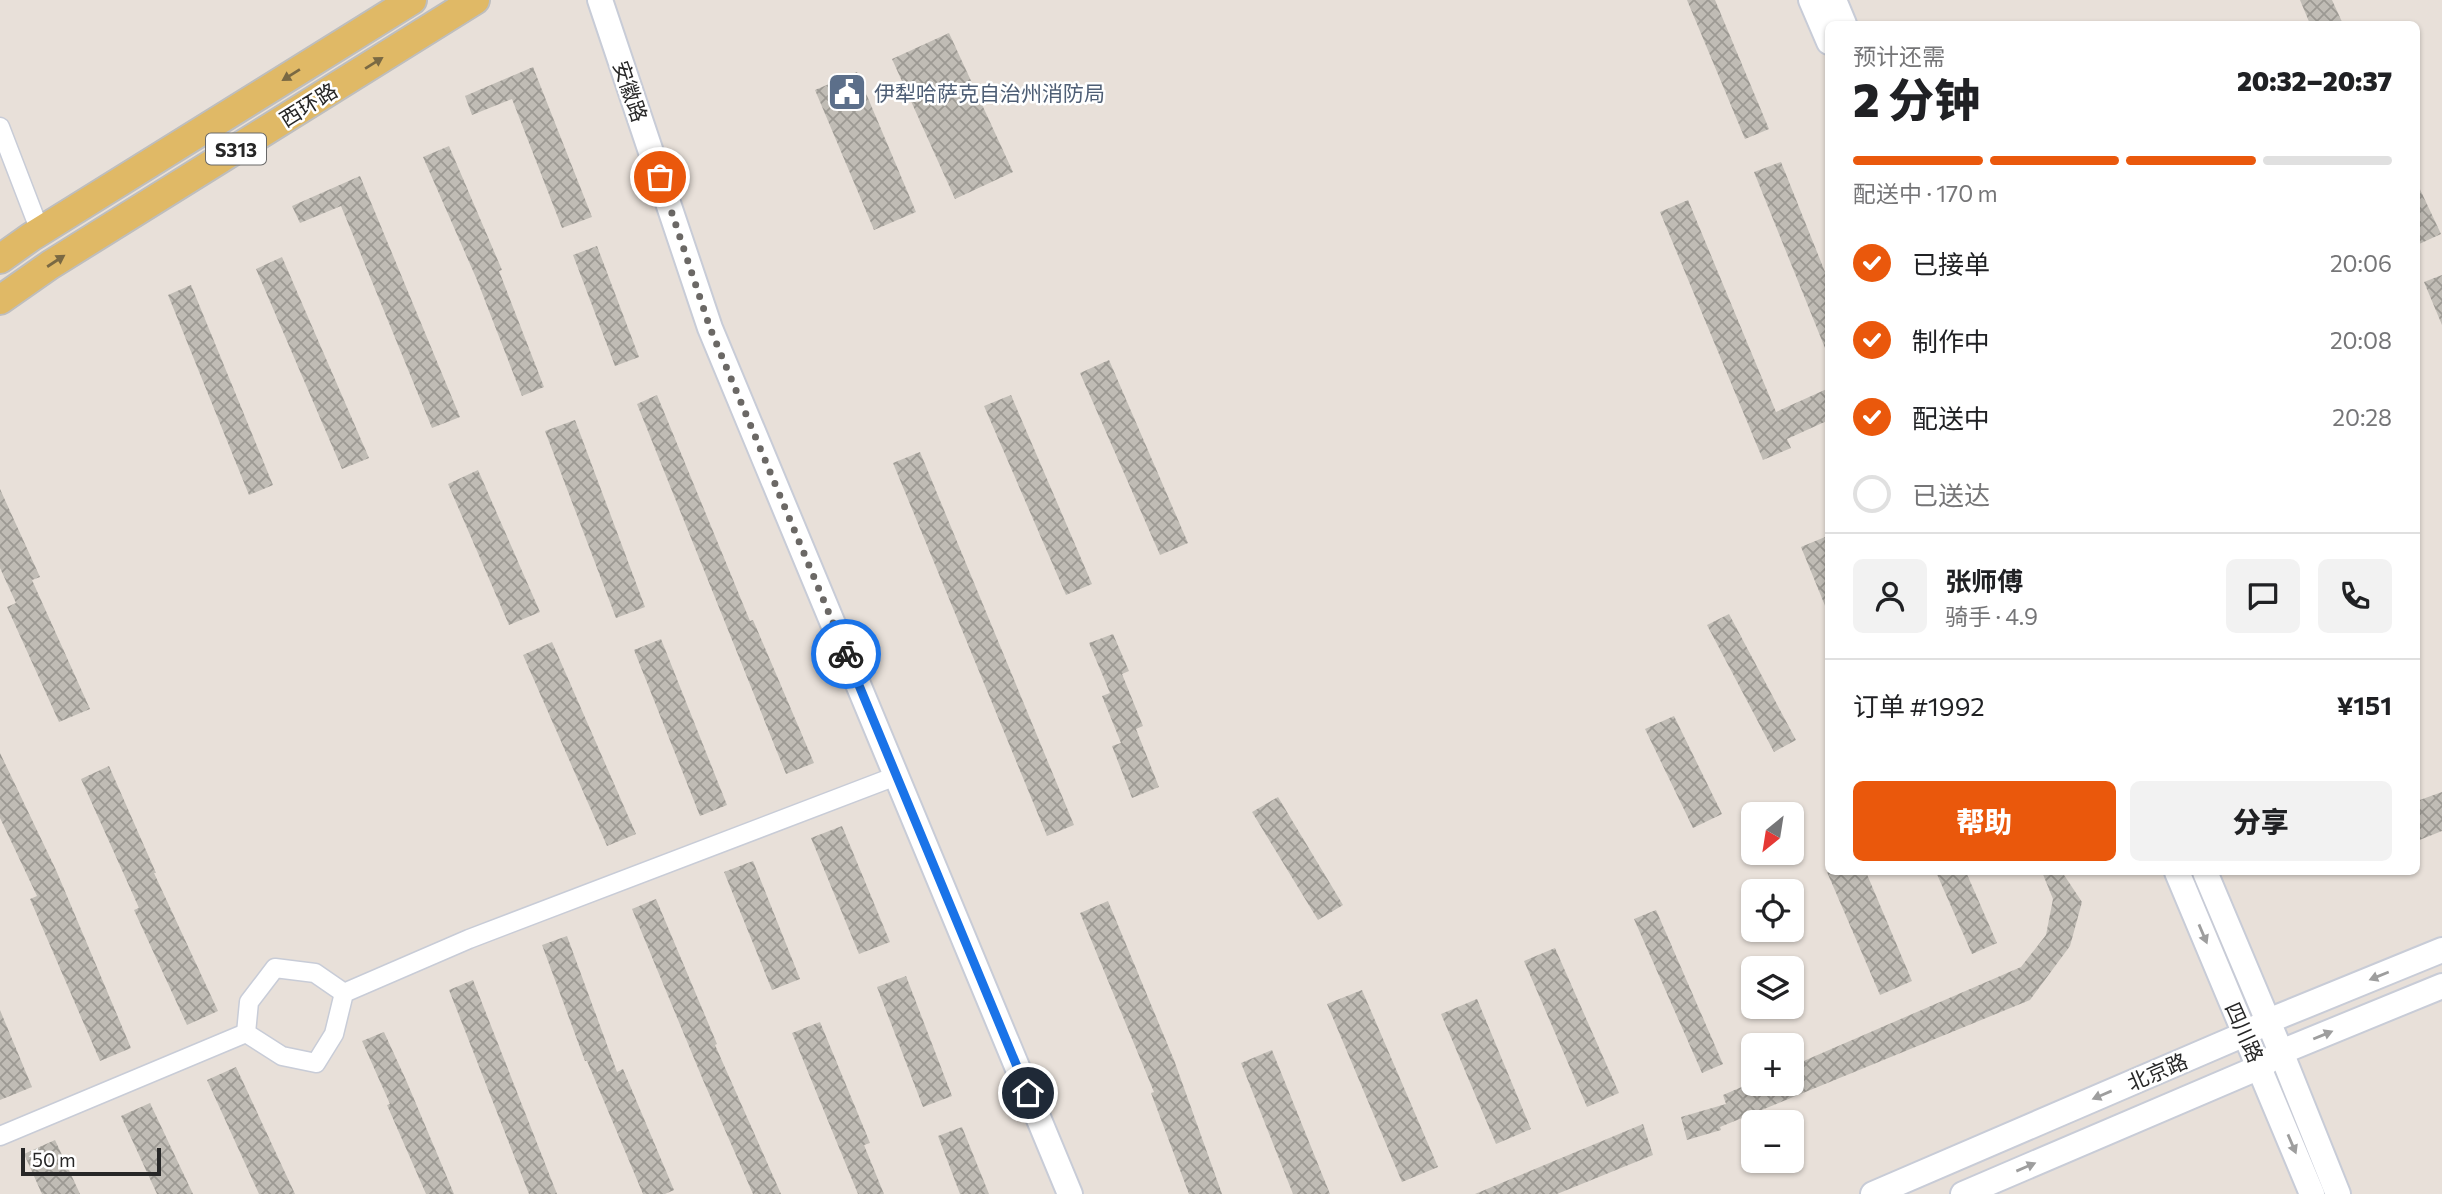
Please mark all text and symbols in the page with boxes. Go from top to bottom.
text: 预计还需 [1853,42,1945,70]
one-way arrow [364,56,383,69]
street label: 安徽路 [609,57,653,125]
text: 20:32–20:37 [2237,65,2392,96]
one-way arrow [282,68,301,81]
text: 2 分钟 [1853,70,1980,126]
public building icon: 伊犁哈萨克自治州消防局 [826,71,868,113]
street label: 西环路 [275,77,341,131]
place label: 伊犁哈萨克自治州消防局 [874,80,1105,105]
road number: S313 [206,134,266,164]
pin [630,147,690,207]
icon: bag [641,158,679,196]
text: 配送中 · 170 m [1853,179,1998,207]
icon: check [1853,244,1891,282]
text: 已接单 [1912,248,1990,279]
text: 20:06 [2330,249,2392,277]
one-way arrow [46,255,66,268]
icon: check [1853,321,1891,359]
text: 制作中 [1912,325,1990,356]
text: 20:08 [2330,326,2392,354]
icon: check [1853,398,1891,436]
text: 配送中 [1912,402,1990,433]
text: 20:28 [2332,403,2392,431]
text: 已送达 [1912,479,1990,510]
button: person [1853,559,1927,633]
button: chat [2226,559,2300,633]
button: phone [2318,559,2392,633]
text: 张师傅 [1945,565,2023,596]
text: 骑手 · 4.9 [1945,602,2038,630]
courier [811,619,881,689]
icon: bike [827,635,865,673]
text: ¥151 [2337,689,2392,720]
text: 订单 #1992 [1853,690,1985,721]
button: 帮助 [1853,781,2116,861]
button: 分享 [2130,781,2392,861]
north arrow [1741,802,1804,864]
map controls [1741,802,1804,1173]
button: locate [1741,879,1804,942]
one-way arrow [2198,924,2209,945]
button: layers [1741,956,1804,1019]
one-way arrow [2368,971,2389,982]
street label: 四川路 [2221,998,2269,1066]
one-way arrow [2312,1029,2333,1040]
button: + [1741,1033,1804,1096]
street label: 北京路 [2123,1047,2191,1095]
pin [998,1063,1058,1123]
icon: home [1009,1074,1047,1112]
one-way arrow [2092,1090,2113,1101]
button: − [1741,1110,1804,1173]
one-way arrow [2286,1134,2298,1154]
scale bar [21,1145,161,1177]
text: 50 m [32,1148,76,1171]
one-way arrow [2016,1161,2036,1173]

